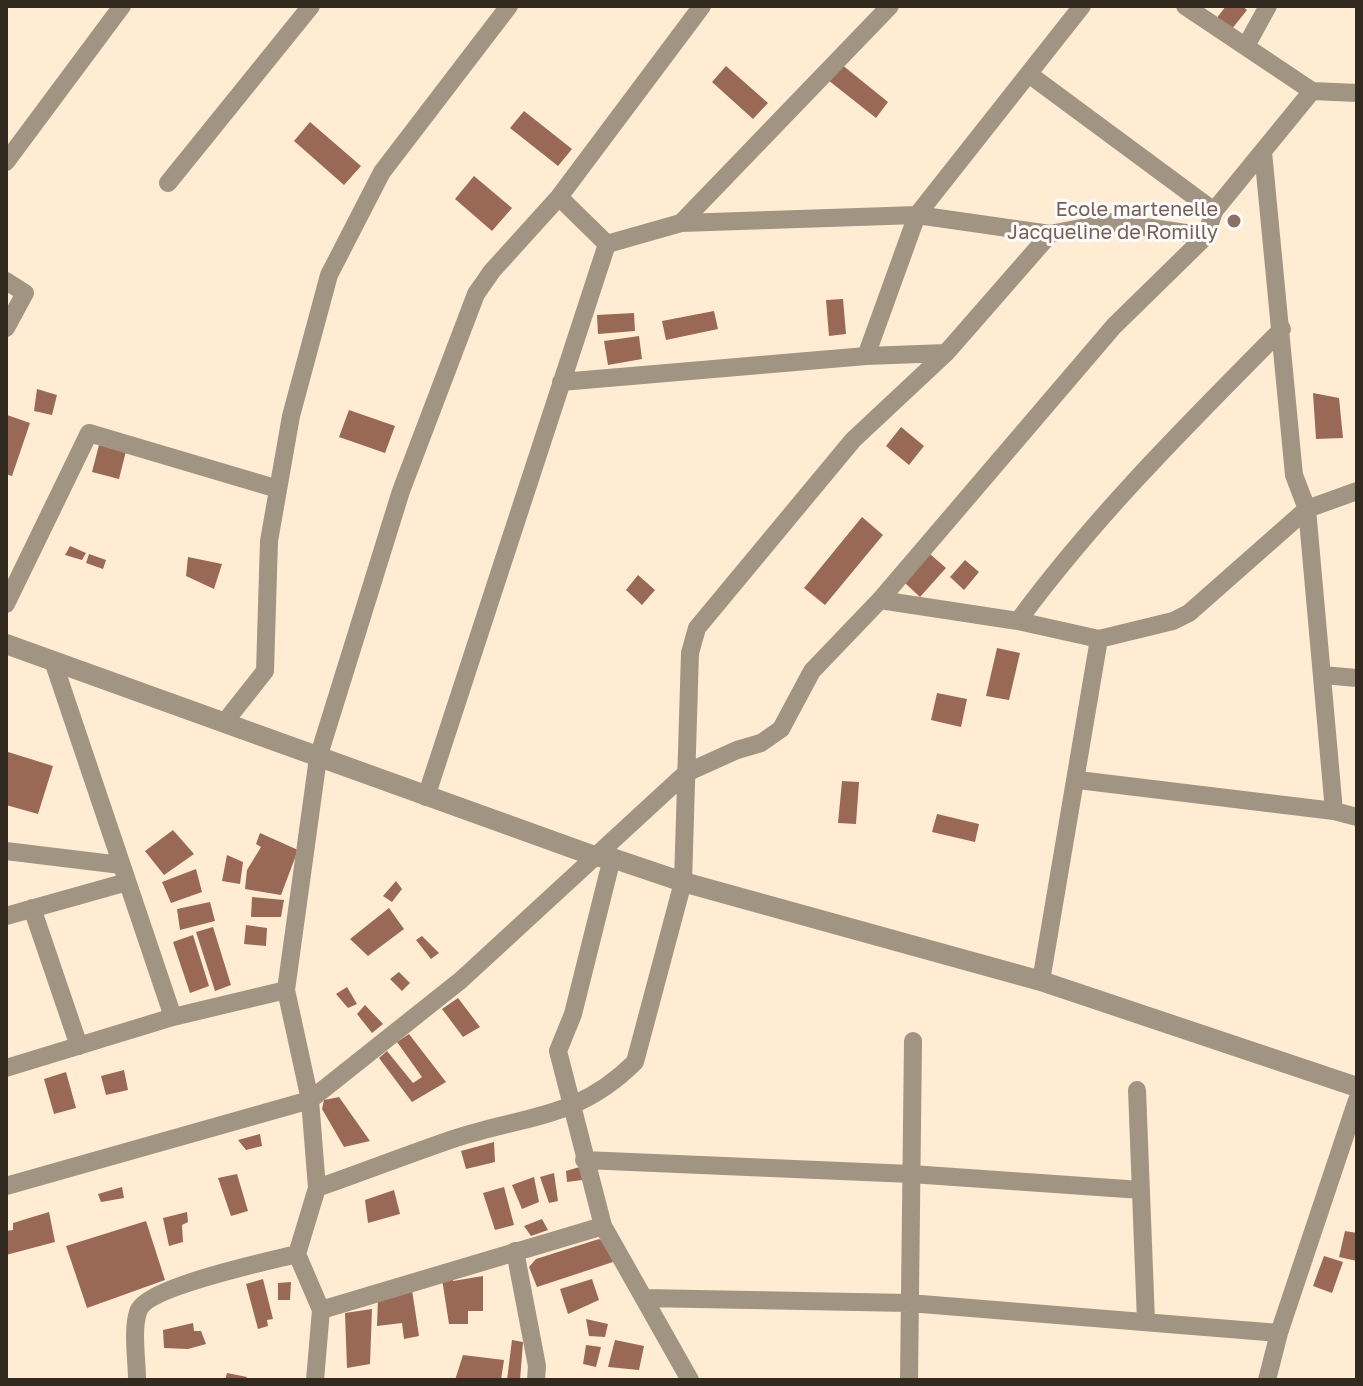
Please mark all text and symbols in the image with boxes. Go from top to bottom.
place label: Ecole martenelle Jacqueline de Romilly [1007,198,1218,245]
marker: Ecole martenelle Jacqueline de Romilly [1225,212,1243,230]

